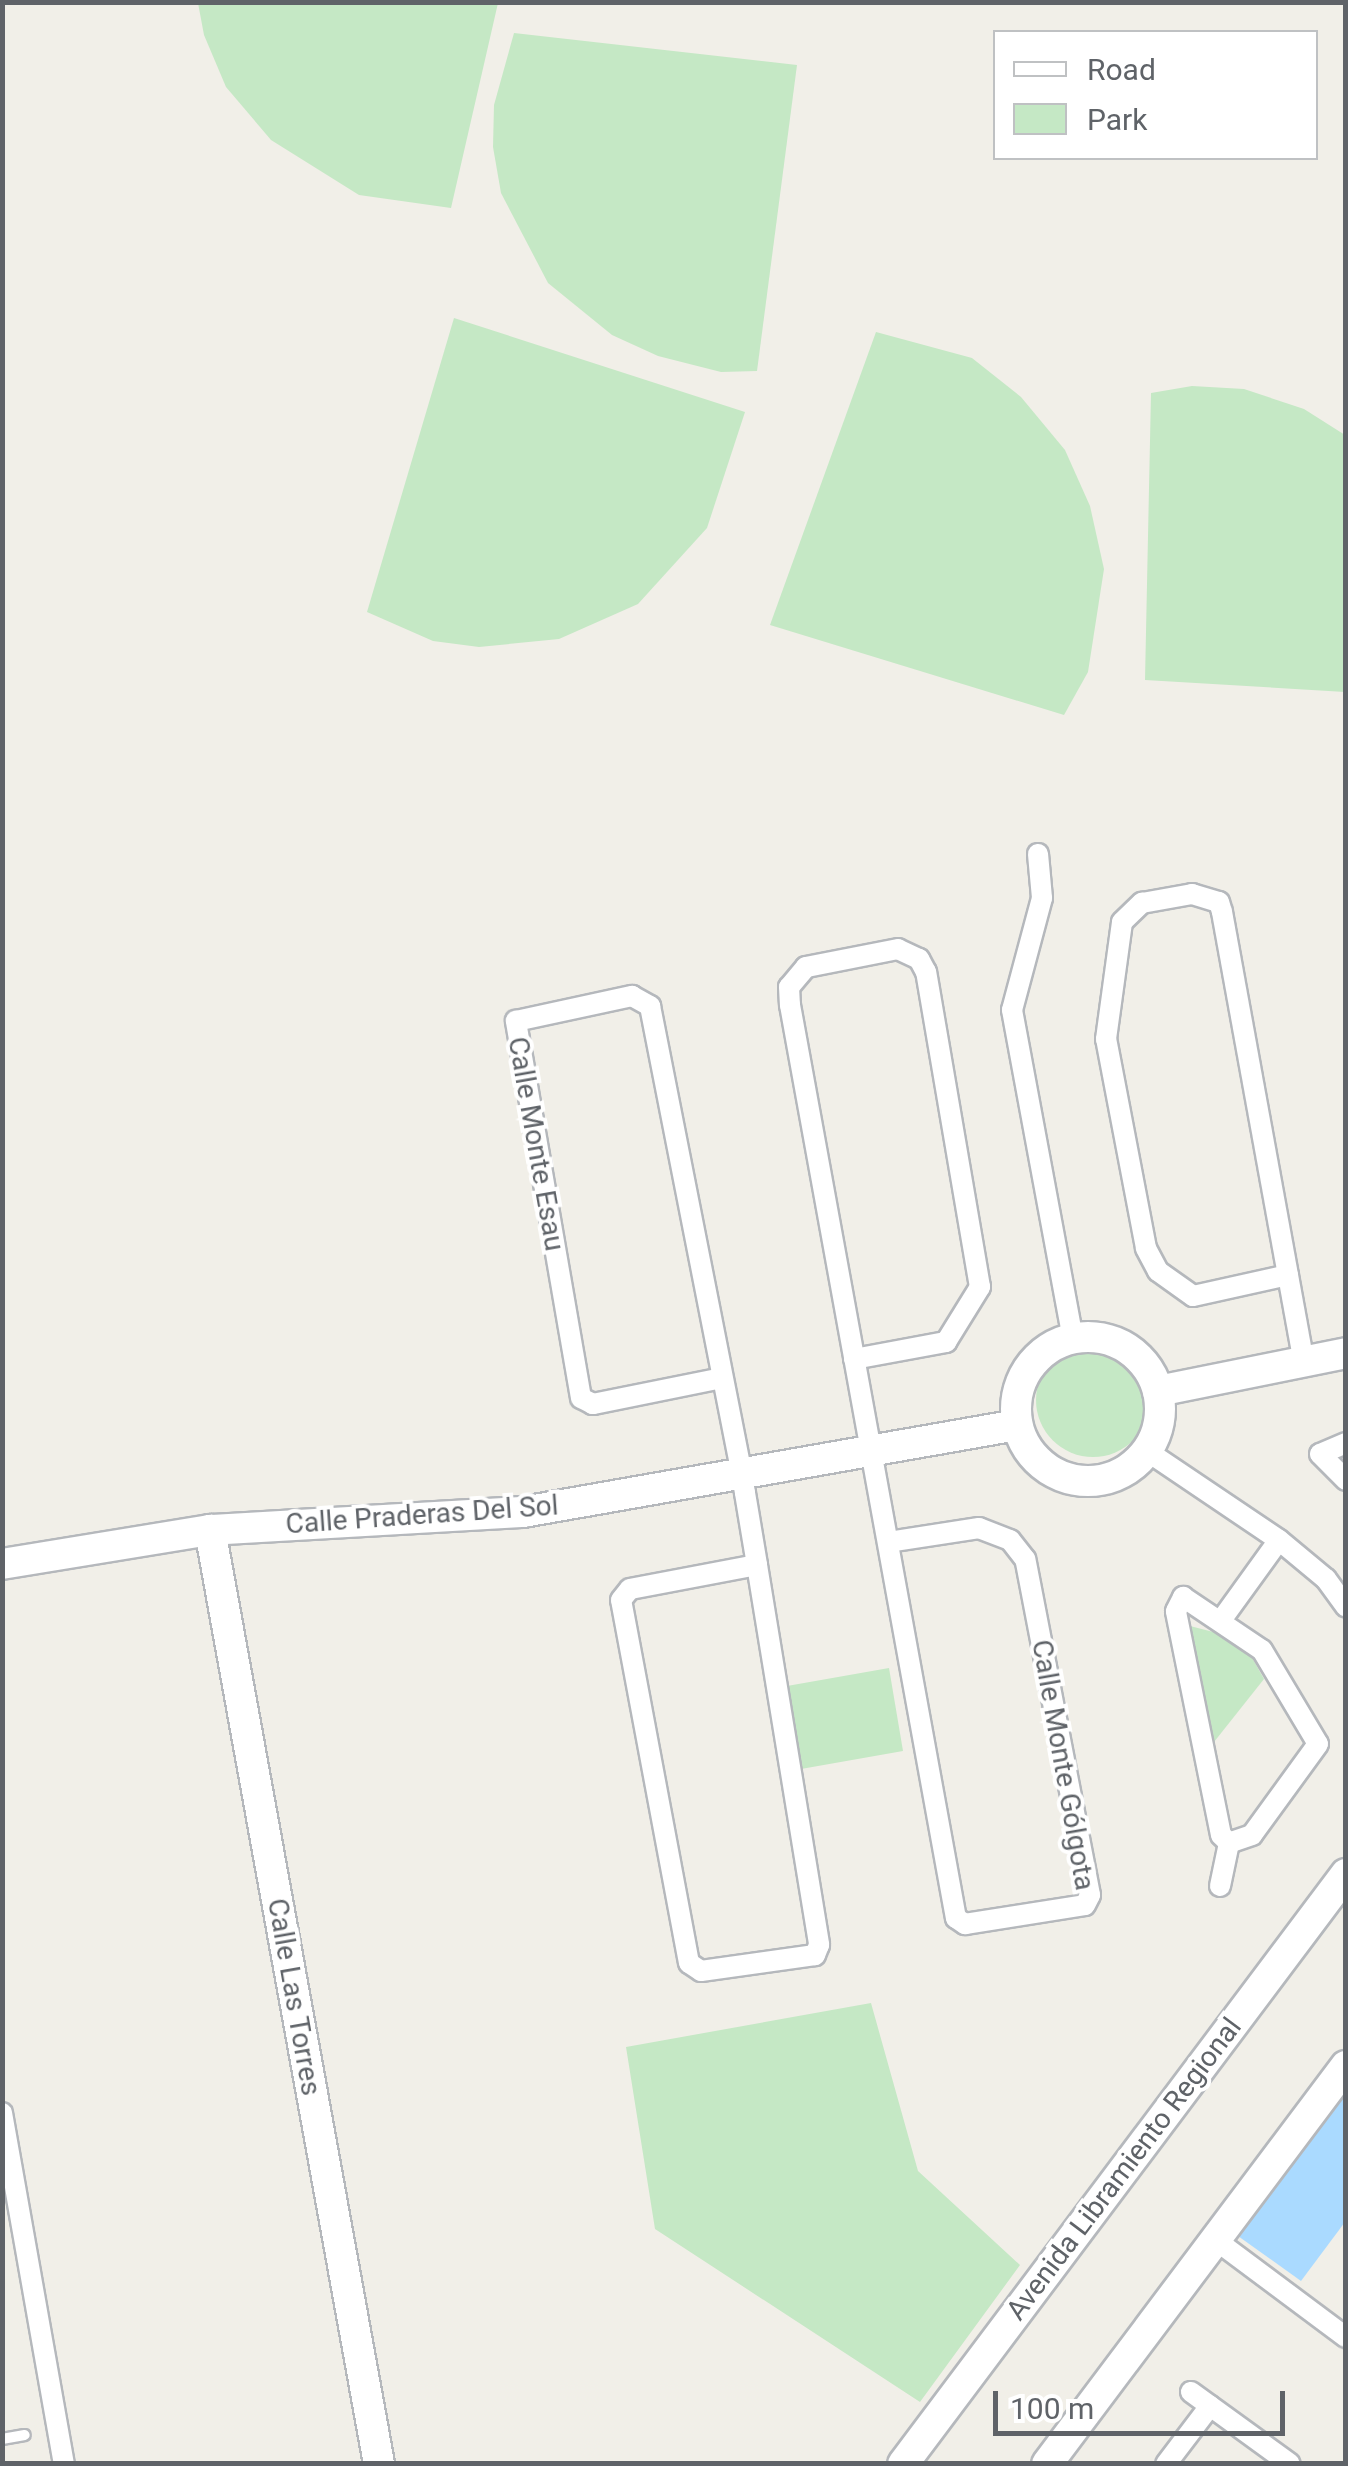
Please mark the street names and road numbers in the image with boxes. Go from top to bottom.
street label: Calle Monte Esau [501,1034,571,1254]
street label: Calle Praderas Del Sol [285,1489,559,1541]
street label: Calle Monte Gólgota [1024,1637,1102,1893]
street label: Calle Las Torres [260,1896,328,2098]
street label: Avenida Libramiento Regional [999,2011,1249,2327]

